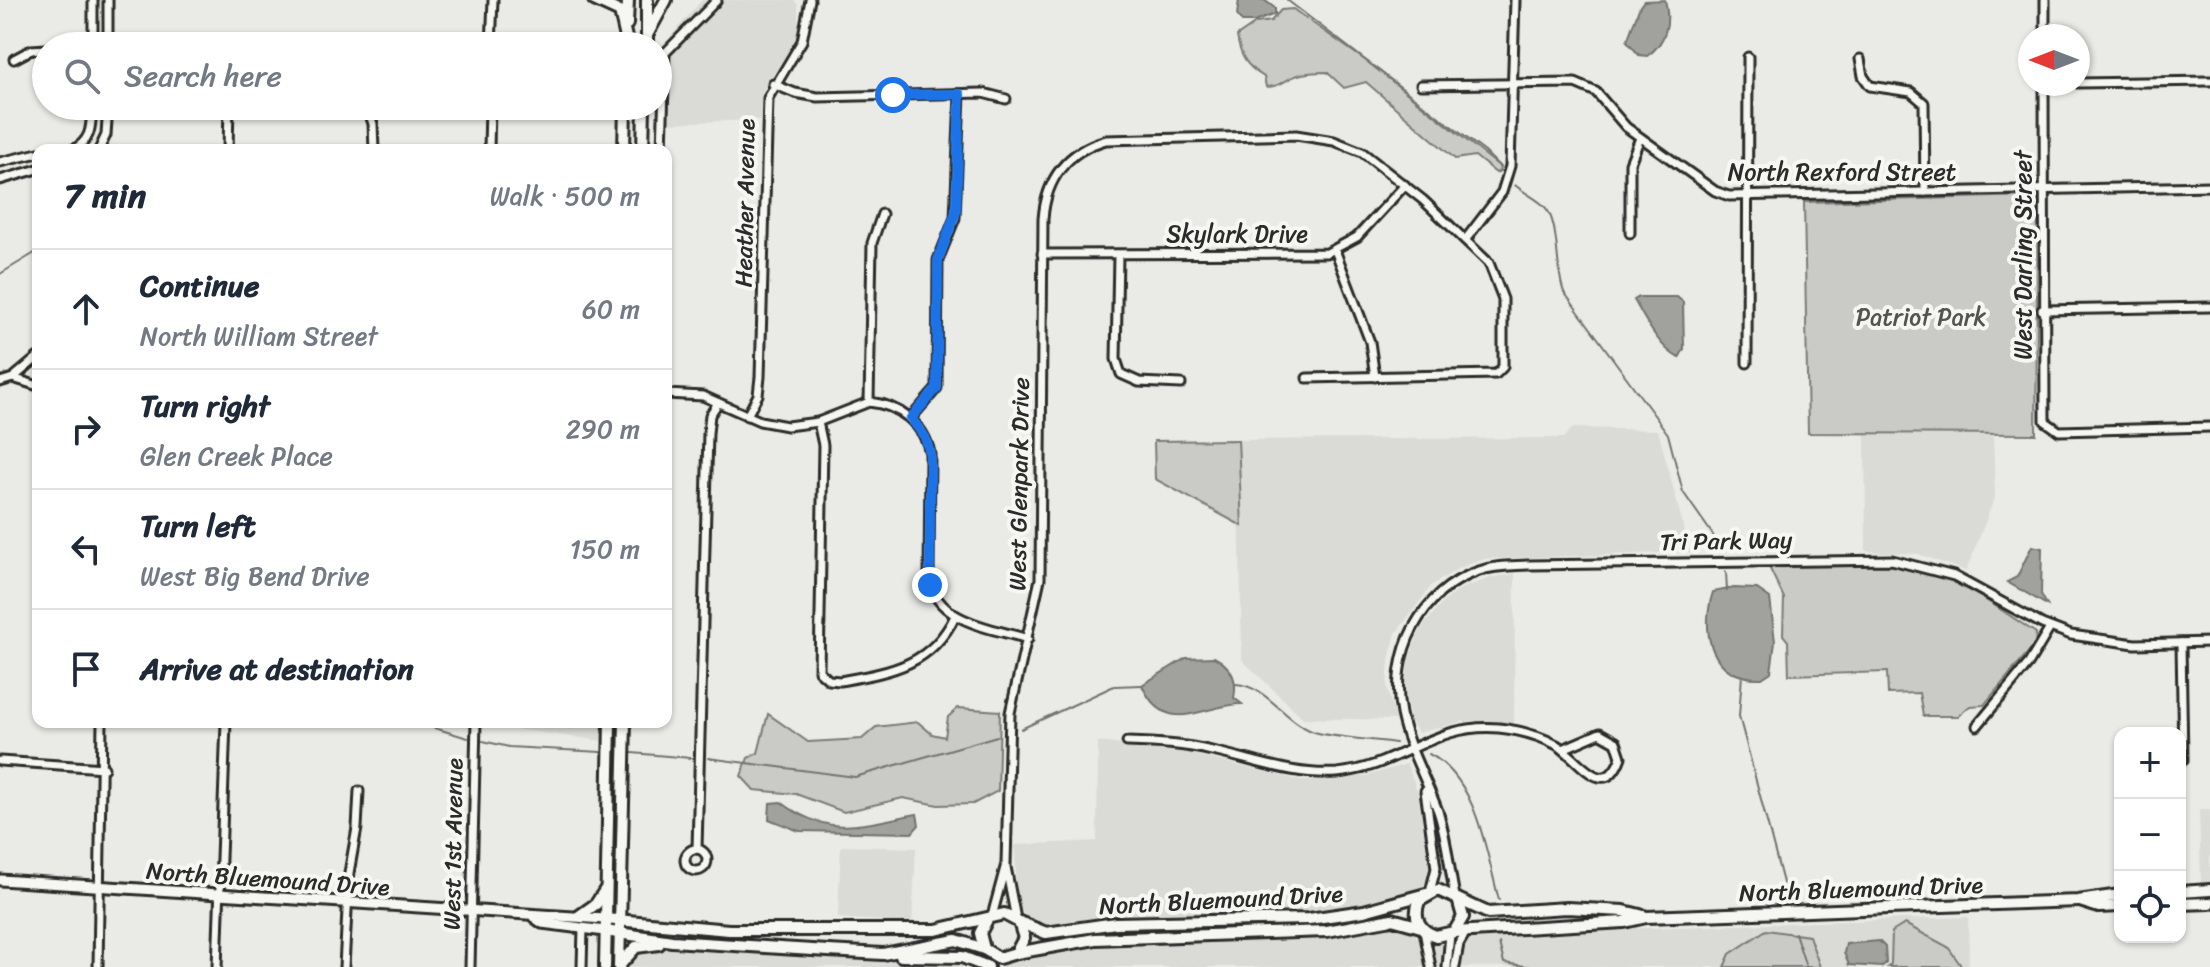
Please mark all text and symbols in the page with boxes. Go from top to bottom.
north arrow [2018,24,2090,96]
search box [32,32,672,120]
text: Search here [124,49,282,103]
icon: search [60,54,104,98]
route start [875,77,911,113]
street label: Heather Avenue [723,118,767,288]
street label: West Darling Street [2002,149,2044,360]
street label: North Rexford Street [1728,151,1956,193]
text: 7 min [64,166,146,226]
text: Walk · 500 m [490,173,640,219]
street label: Skylark Drive [1166,213,1308,255]
text: Continue [140,259,259,313]
text: 60 m [582,286,640,332]
icon: ahead [64,287,108,331]
park label: Patriot Park [1856,296,1987,338]
text: North William Street [140,313,378,359]
street label: West Glenpark Drive [996,377,1042,591]
text: Turn right [140,379,270,433]
text: 290 m [566,406,640,452]
icon: right [64,407,108,451]
text: Glen Creek Place [140,433,333,479]
text: Turn left [140,499,256,553]
street label: Tri Park Way [1659,519,1793,563]
text: 150 m [570,526,640,572]
icon: left [64,527,108,571]
text: West Big Bend Drive [140,553,370,599]
route end [912,567,948,603]
text: Arrive at destination [140,642,414,696]
icon: arrive [64,647,108,691]
map controls [2114,727,2186,943]
button: + [2114,727,2186,799]
street label: West 1st Avenue [431,757,476,930]
button: − [2114,799,2186,871]
street label: North Bluemound Drive [145,850,392,908]
street label: North Bluemound Drive [1738,864,1984,914]
button: locate [2114,871,2186,943]
street label: North Bluemound Drive [1098,873,1344,927]

